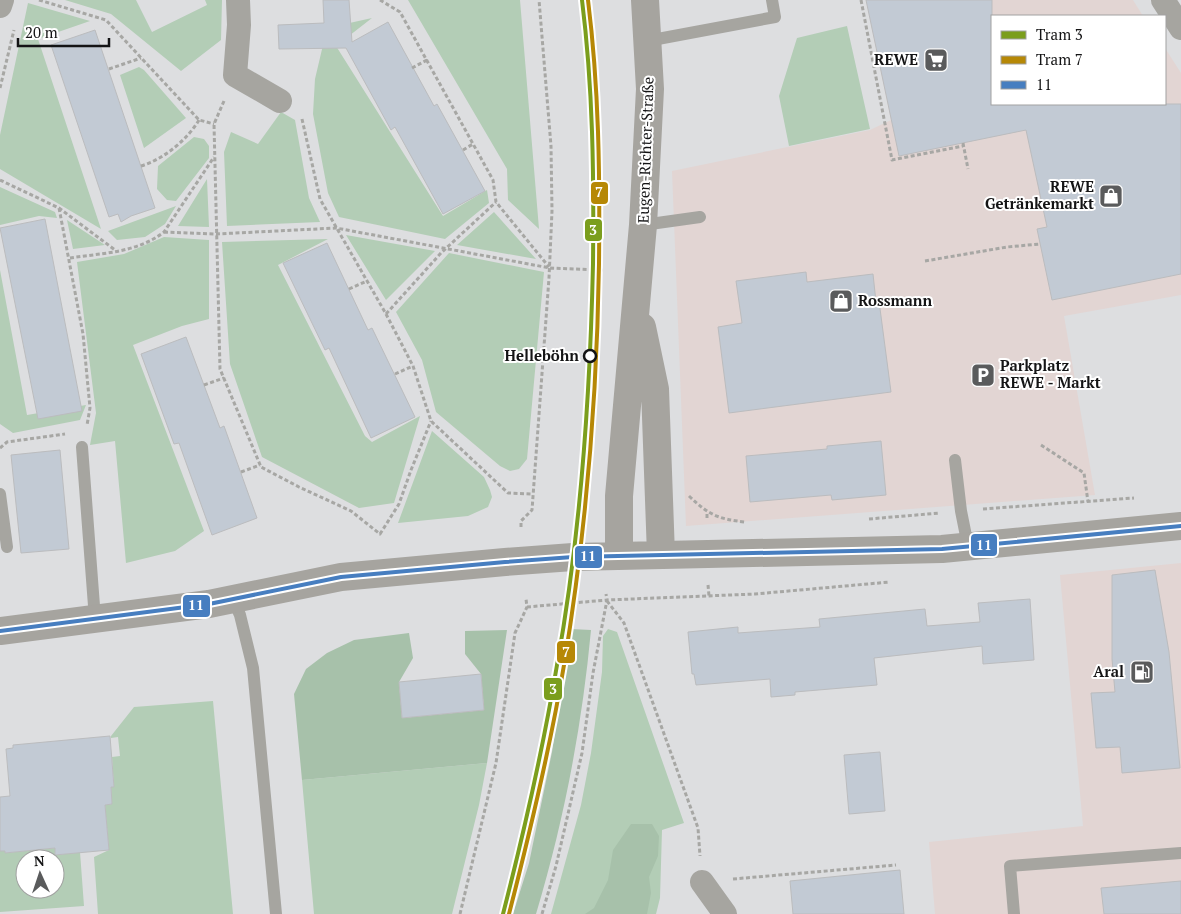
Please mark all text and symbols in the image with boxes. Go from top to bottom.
scale bar [18,15,109,47]
legend [991,15,1166,105]
text: 20 m [25,22,58,42]
text: Tram 3 [1036,24,1083,44]
supermarket icon: REWE [923,47,949,73]
place label: REWE [874,49,918,69]
text: Tram 7 [1036,49,1083,69]
text: 11 [1036,74,1052,94]
street label: Eugen-Richter-Straße [632,76,658,224]
place label: REWE Getränkemarkt [985,176,1094,213]
line badge: 7 [590,181,609,205]
text: 7 [595,182,603,201]
shop icon: REWE Getränkemarkt [1098,183,1124,209]
line badge: 3 [584,218,603,242]
text: 3 [589,220,597,239]
shop icon: Rossmann [828,288,854,314]
place label: Rossmann [858,290,932,310]
place label: Helleböhn [504,345,579,365]
marker: Helleböhn [583,349,597,363]
place label: Parkplatz REWE - Markt [1000,355,1101,392]
parking icon: Parkplatz REWE - Markt [970,362,996,388]
line badge: 11 [970,533,998,557]
text: 11 [976,535,992,554]
line badge: 11 [574,545,603,569]
text: 11 [580,546,596,565]
line badge: 11 [182,594,211,618]
text: 11 [188,595,204,614]
line badge: 7 [556,640,576,664]
text: 7 [562,642,570,661]
fuel station icon: Aral [1129,659,1155,685]
place label: Aral [1093,661,1124,681]
line badge: 3 [543,677,563,701]
text: 3 [549,679,557,698]
north arrow [15,849,65,899]
text: N [33,851,45,870]

